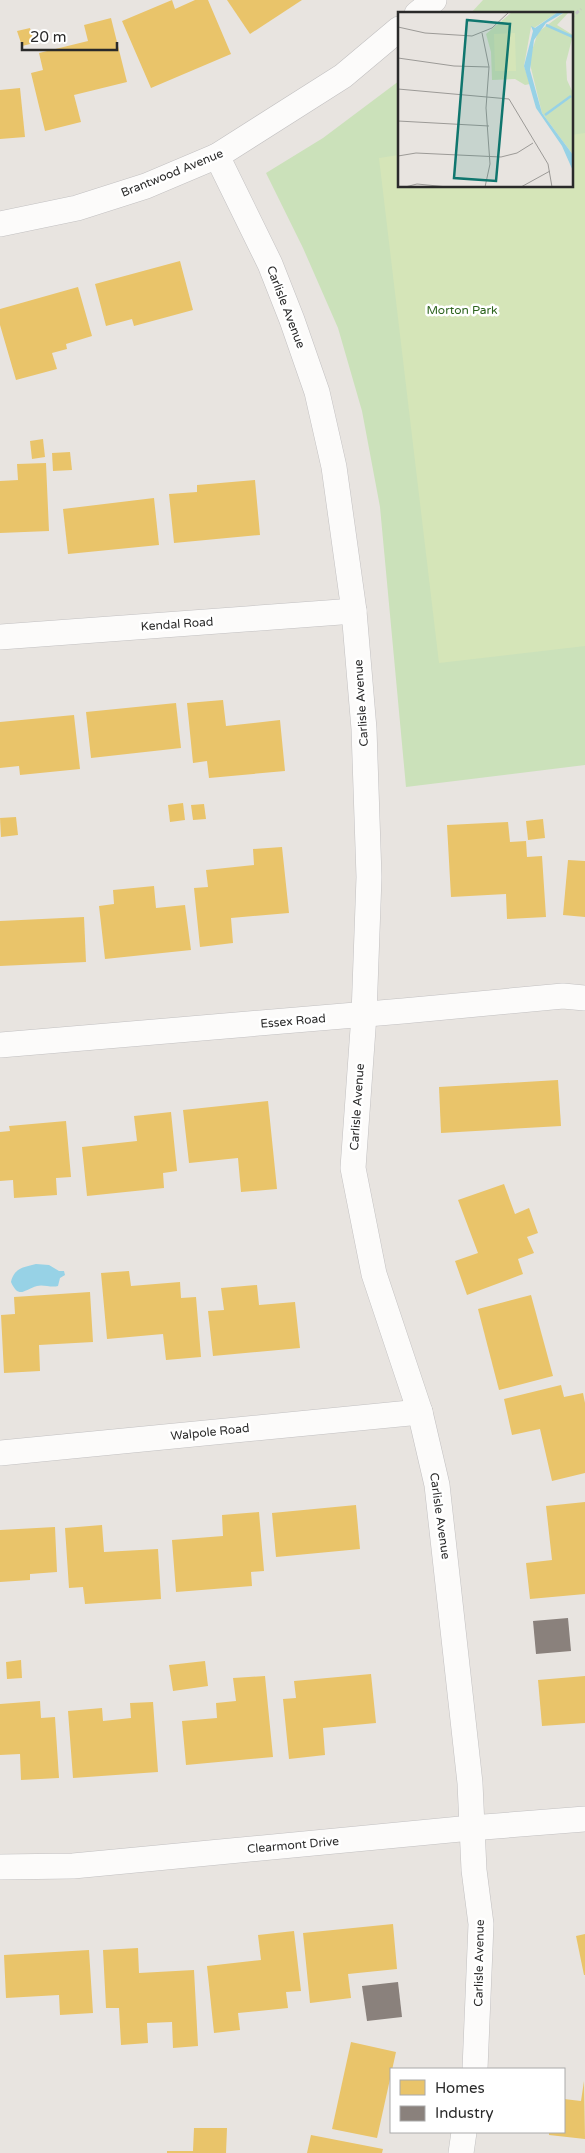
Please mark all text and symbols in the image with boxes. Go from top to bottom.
inset map [398,12,572,188]
scale bar [22,20,118,52]
text: 20 m [30,28,67,46]
street label: Brantwood Avenue [119,146,225,200]
street label: Carlisle Avenue [264,264,308,350]
park label: Morton Park [426,303,498,317]
street label: Kendal Road [140,614,214,634]
street label: Carlisle Avenue [351,659,371,747]
street label: Essex Road [260,1011,326,1031]
street label: Carlisle Avenue [347,1063,367,1151]
street label: Walpole Road [170,1421,250,1443]
street label: Carlisle Avenue [427,1472,453,1560]
street label: Clearmont Drive [246,1834,340,1856]
street label: Carlisle Avenue [471,1919,487,2007]
legend [390,2068,565,2133]
text: Homes [435,2079,485,2097]
text: Industry [435,2104,494,2122]

